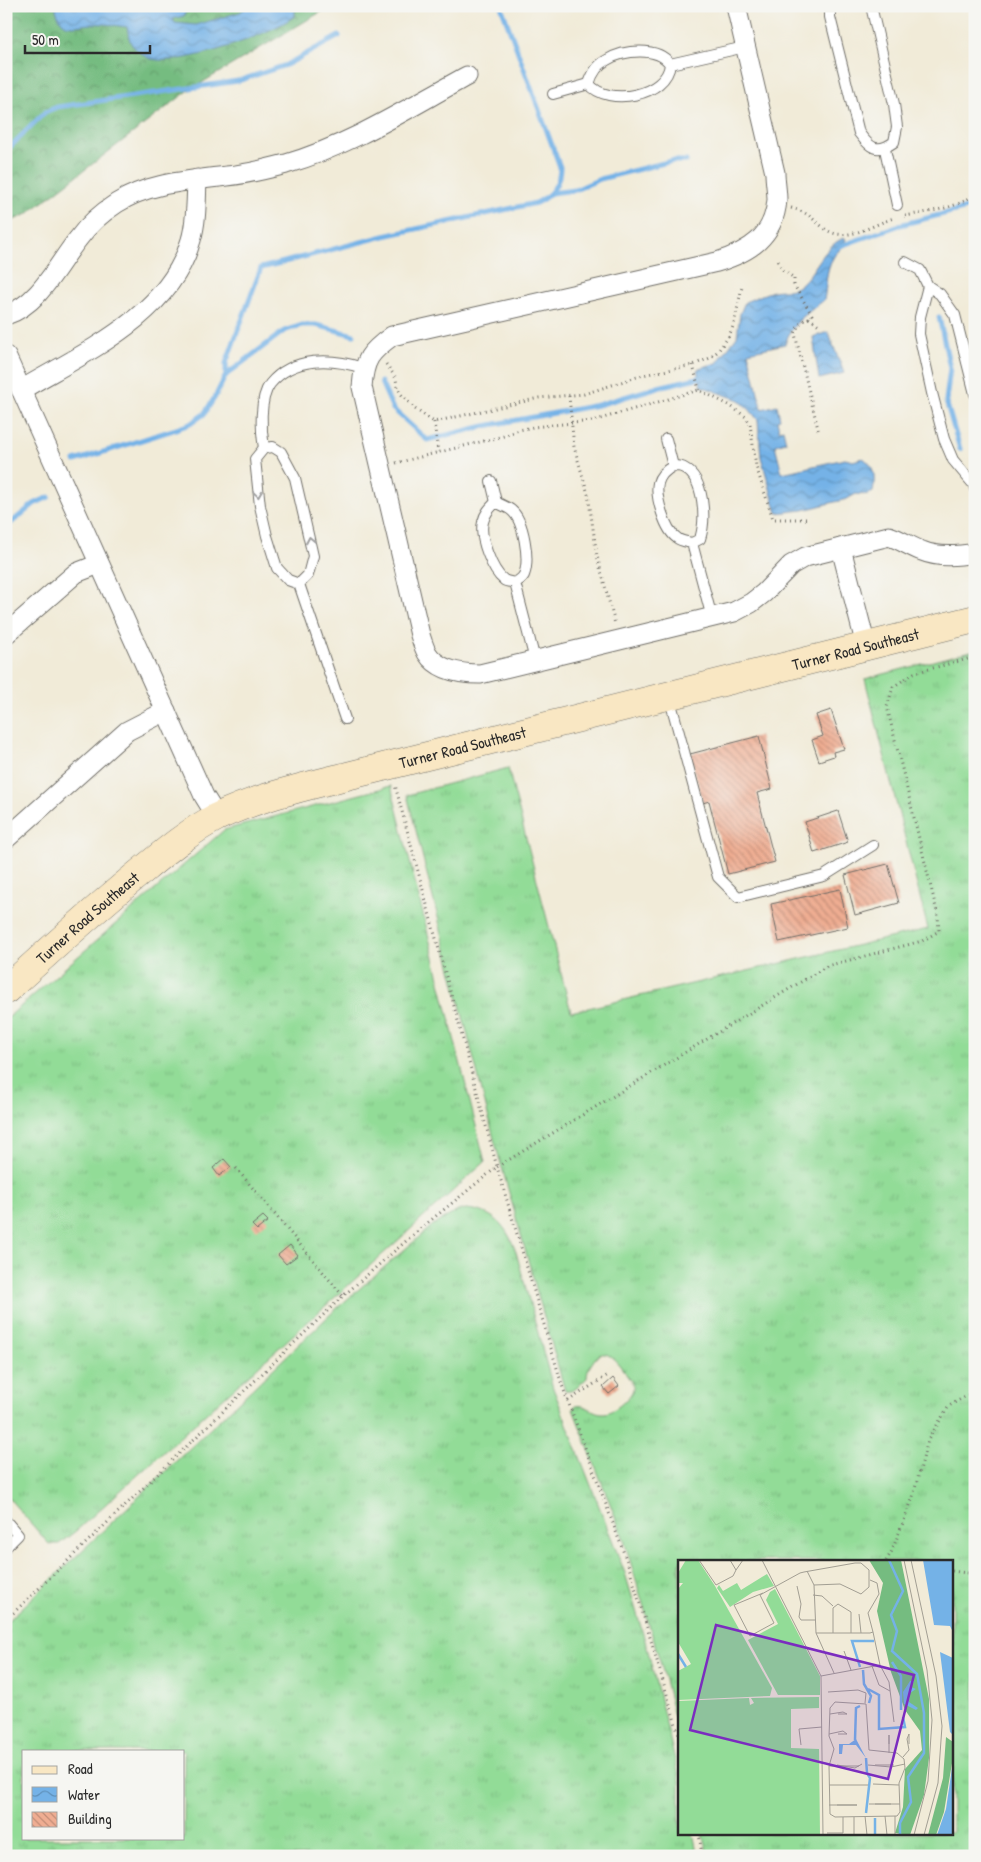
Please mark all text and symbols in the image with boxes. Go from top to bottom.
scale bar [25,22,150,54]
text: 50 m [32,29,59,50]
one-way arrow [253,489,263,498]
one-way arrow [305,536,316,545]
street label: Turner Road Southeast [790,622,922,675]
street label: Turner Road Southeast [397,721,529,774]
street label: Turner Road Southeast [31,866,144,969]
inset map [678,1560,954,1834]
legend [22,1750,185,1840]
text: Road [68,1758,93,1779]
text: Water [68,1784,100,1805]
text: Building [68,1808,112,1829]

